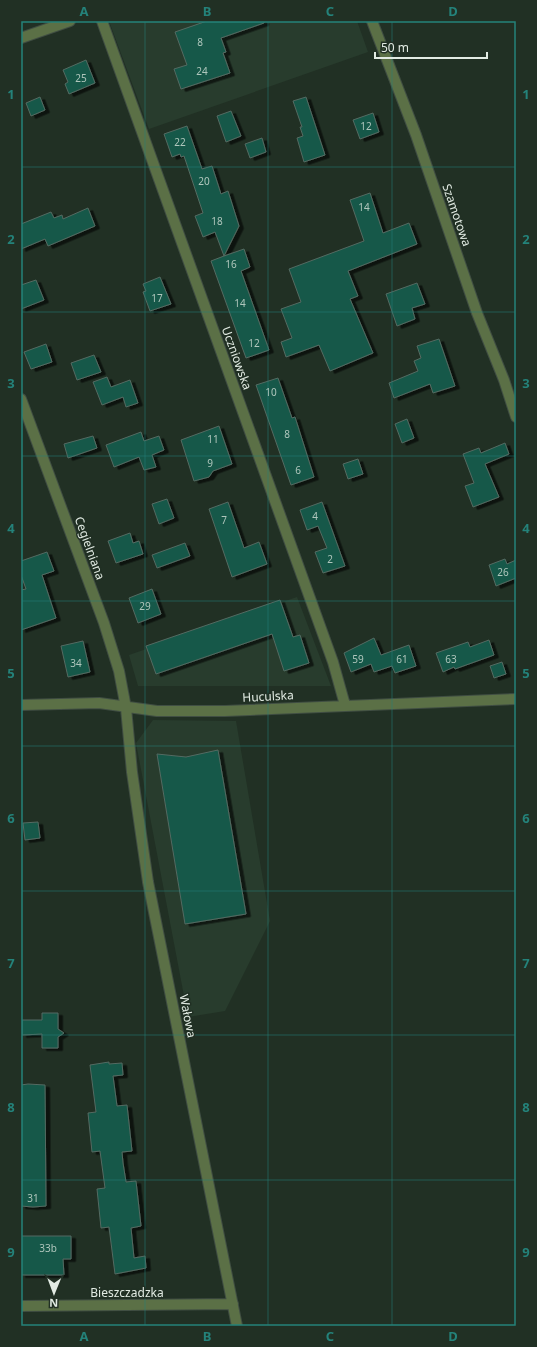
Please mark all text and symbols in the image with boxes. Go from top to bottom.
text: A [80,2,89,20]
text: B [203,2,211,20]
text: C [326,2,334,20]
text: D [448,2,458,20]
scale bar [375,34,487,60]
house number: 8 [197,35,203,49]
text: 50 m [381,39,409,56]
house number: 24 [196,64,208,78]
house number: 25 [75,71,87,85]
text: 1 [7,85,15,103]
text: 1 [522,85,530,103]
house number: 12 [360,119,372,133]
house number: 22 [174,135,186,149]
house number: 20 [198,174,210,188]
street label: Szamotowa [438,182,476,248]
house number: 14 [358,200,370,214]
house number: 18 [211,214,223,228]
text: 2 [7,230,15,248]
text: 2 [522,230,530,248]
house number: 16 [225,257,237,271]
house number: 17 [151,291,163,305]
house number: 14 [234,296,246,310]
street label: Uczniowska [218,324,256,392]
house number: 12 [248,336,260,350]
text: 3 [7,374,15,392]
text: 3 [522,374,530,392]
house number: 10 [265,385,277,399]
house number: 8 [284,427,290,441]
house number: 11 [207,432,219,446]
house number: 9 [207,456,213,470]
house number: 6 [295,463,301,477]
house number: 4 [312,509,318,523]
house number: 7 [221,513,227,527]
street label: Cegielniana [71,514,109,582]
text: 4 [7,519,15,537]
text: 4 [522,519,530,537]
house number: 2 [327,552,333,566]
house number: 26 [497,565,509,579]
house number: 29 [139,599,151,613]
house number: 59 [352,652,364,666]
house number: 61 [396,652,408,666]
house number: 63 [445,652,457,666]
house number: 34 [70,656,82,670]
text: 5 [7,664,15,682]
text: 5 [522,664,530,682]
street label: Huculska [242,686,294,706]
text: 6 [7,809,15,827]
text: 6 [522,809,530,827]
text: 7 [7,954,15,972]
text: 7 [522,954,530,972]
street label: Wałowa [175,993,201,1039]
text: 8 [7,1098,15,1116]
text: 8 [522,1098,530,1116]
house number: 31 [27,1191,39,1205]
house number: 33b [39,1241,57,1255]
text: 9 [7,1243,15,1261]
text: 9 [522,1243,530,1261]
north arrow [34,1273,74,1313]
street label: Bieszczadzka [90,1284,164,1301]
text: N [49,1296,58,1311]
text: A [80,1327,89,1345]
text: B [203,1327,211,1345]
text: C [326,1327,334,1345]
text: D [448,1327,458,1345]

